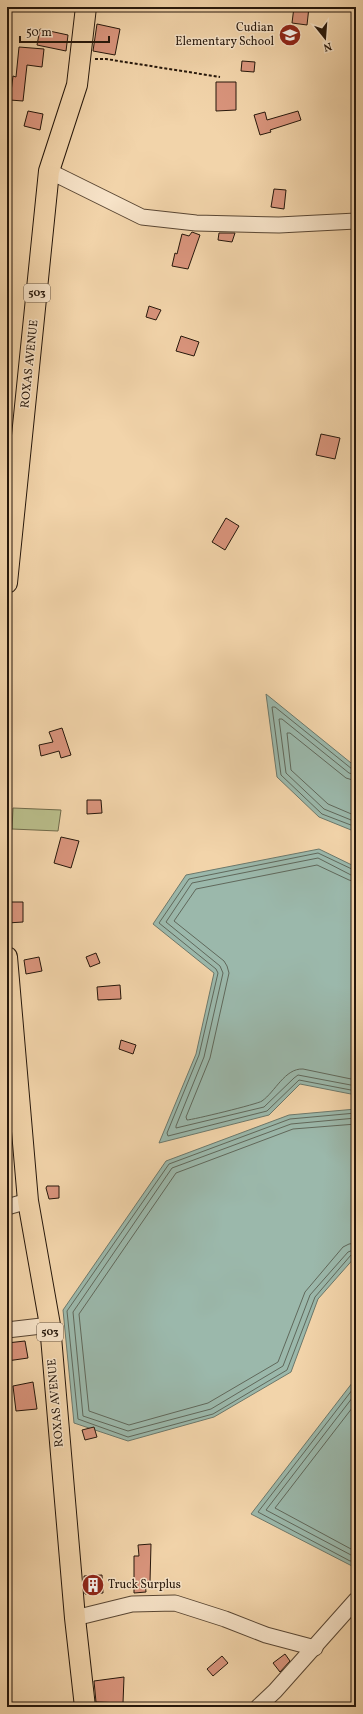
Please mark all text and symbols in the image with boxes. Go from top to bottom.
scale bar [20,18,109,44]
north arrow [305,18,345,58]
place label: Cudian Elementary School [175,20,274,50]
school or university icon: Cudian Elementary School [277,22,303,48]
text: 50 m [26,25,52,41]
text: N [321,38,334,54]
road number: 503 [24,284,50,302]
street label: ROXAS AVENUE [17,319,43,409]
road number: 503 [37,1323,63,1341]
street label: ROXAS AVENUE [44,1358,68,1448]
building icon: Truck Surplus [80,1572,106,1598]
place label: Truck Surplus [108,1577,181,1593]

